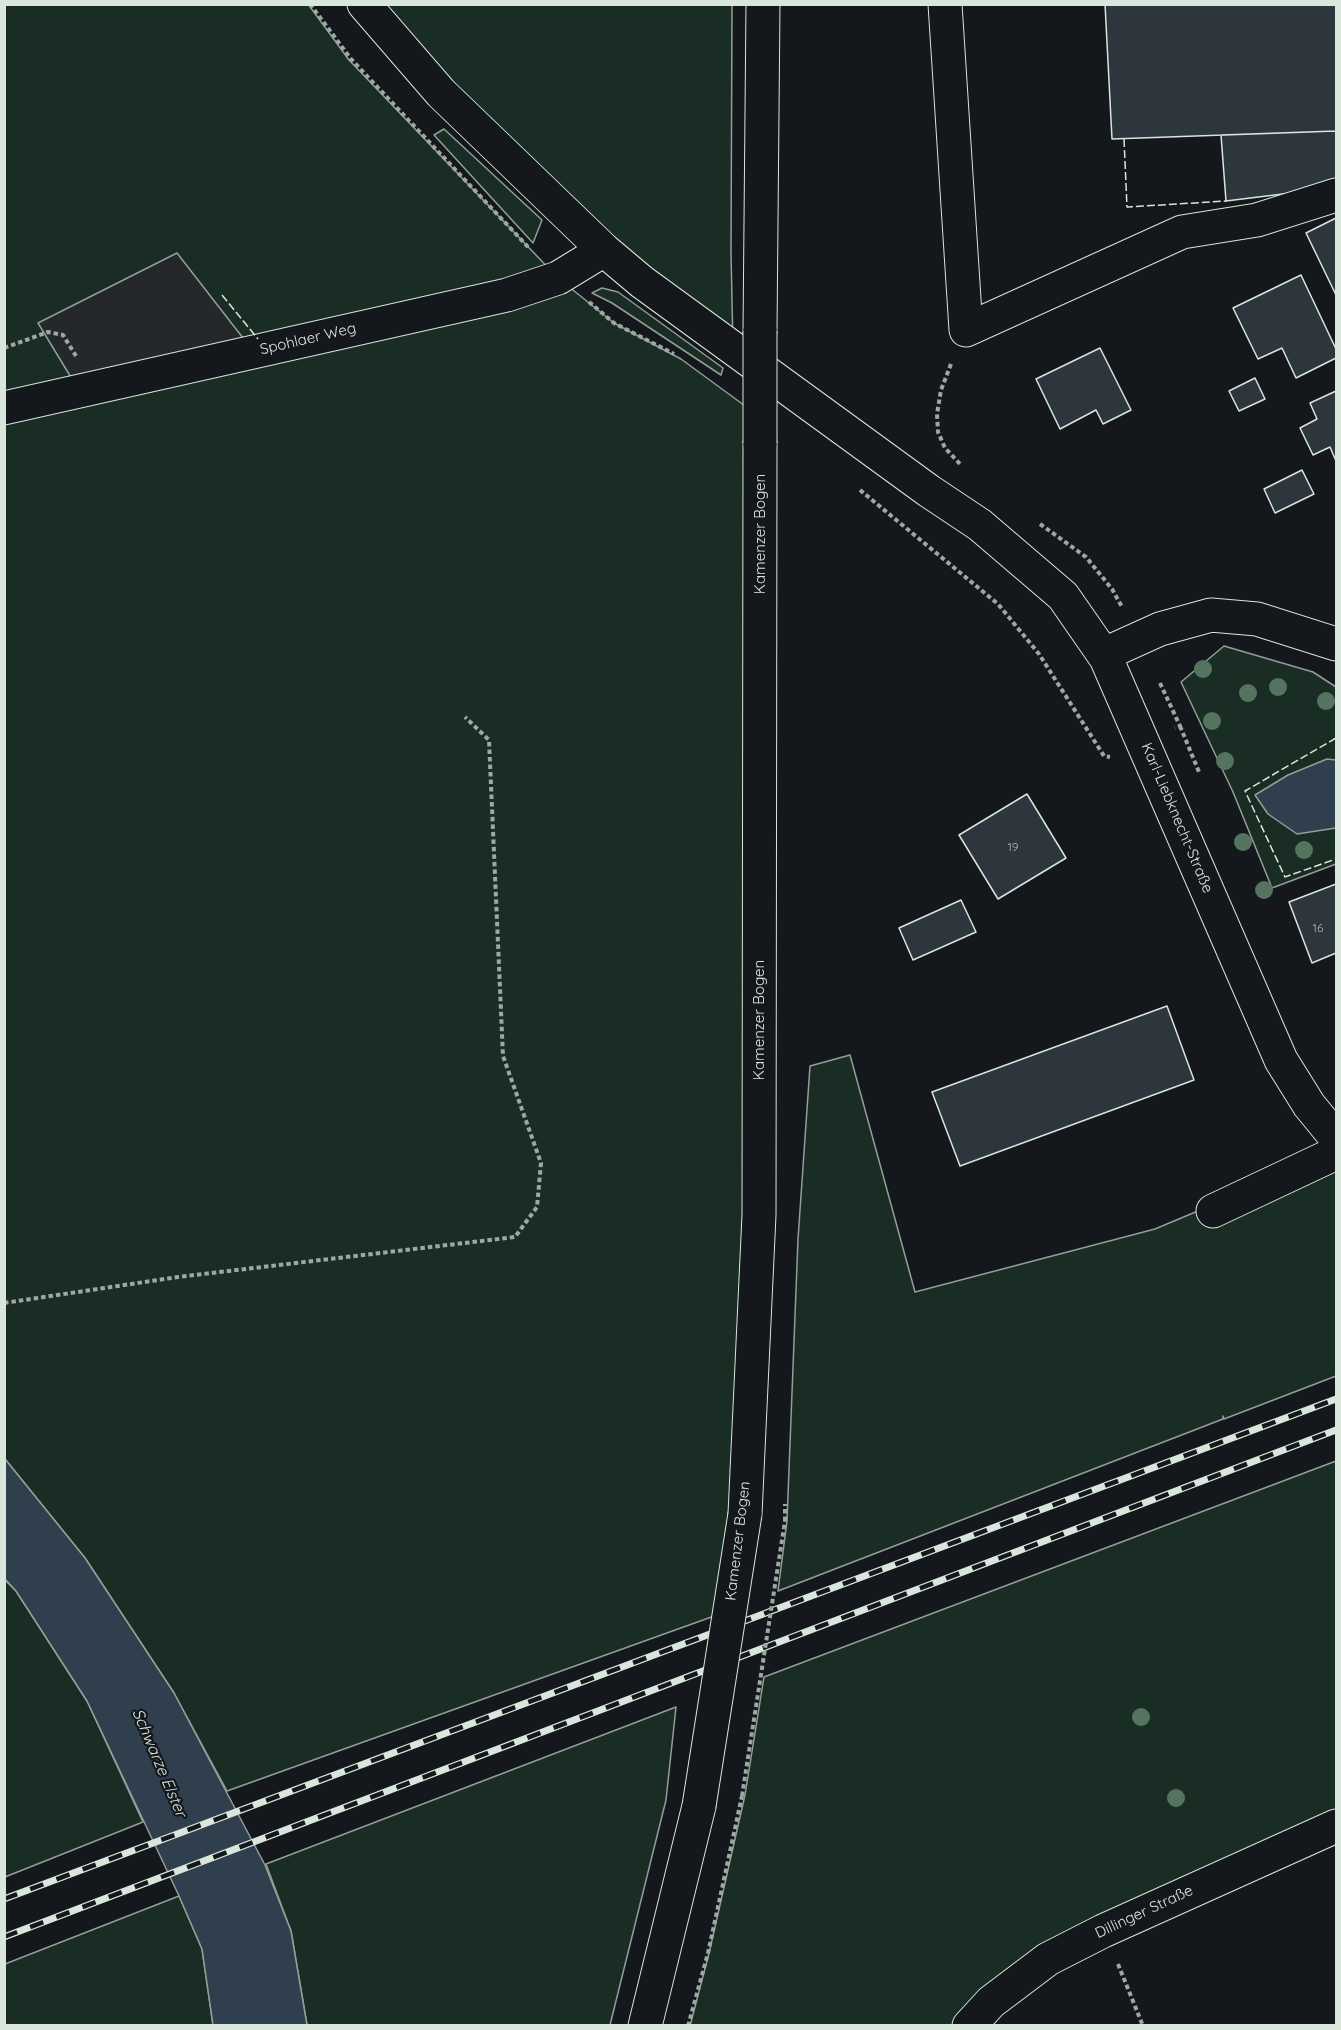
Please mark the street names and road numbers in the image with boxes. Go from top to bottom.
street label: Spohlaer Weg [258,319,358,359]
street label: Kamenzer Bogen [751,474,769,594]
street label: Karl-Liebknecht-Straße [1137,740,1217,896]
street label: Kamenzer Bogen [750,960,768,1080]
street label: Kamenzer Bogen [722,1480,754,1602]
street label: Dillinger Straße [1092,1881,1196,1943]

